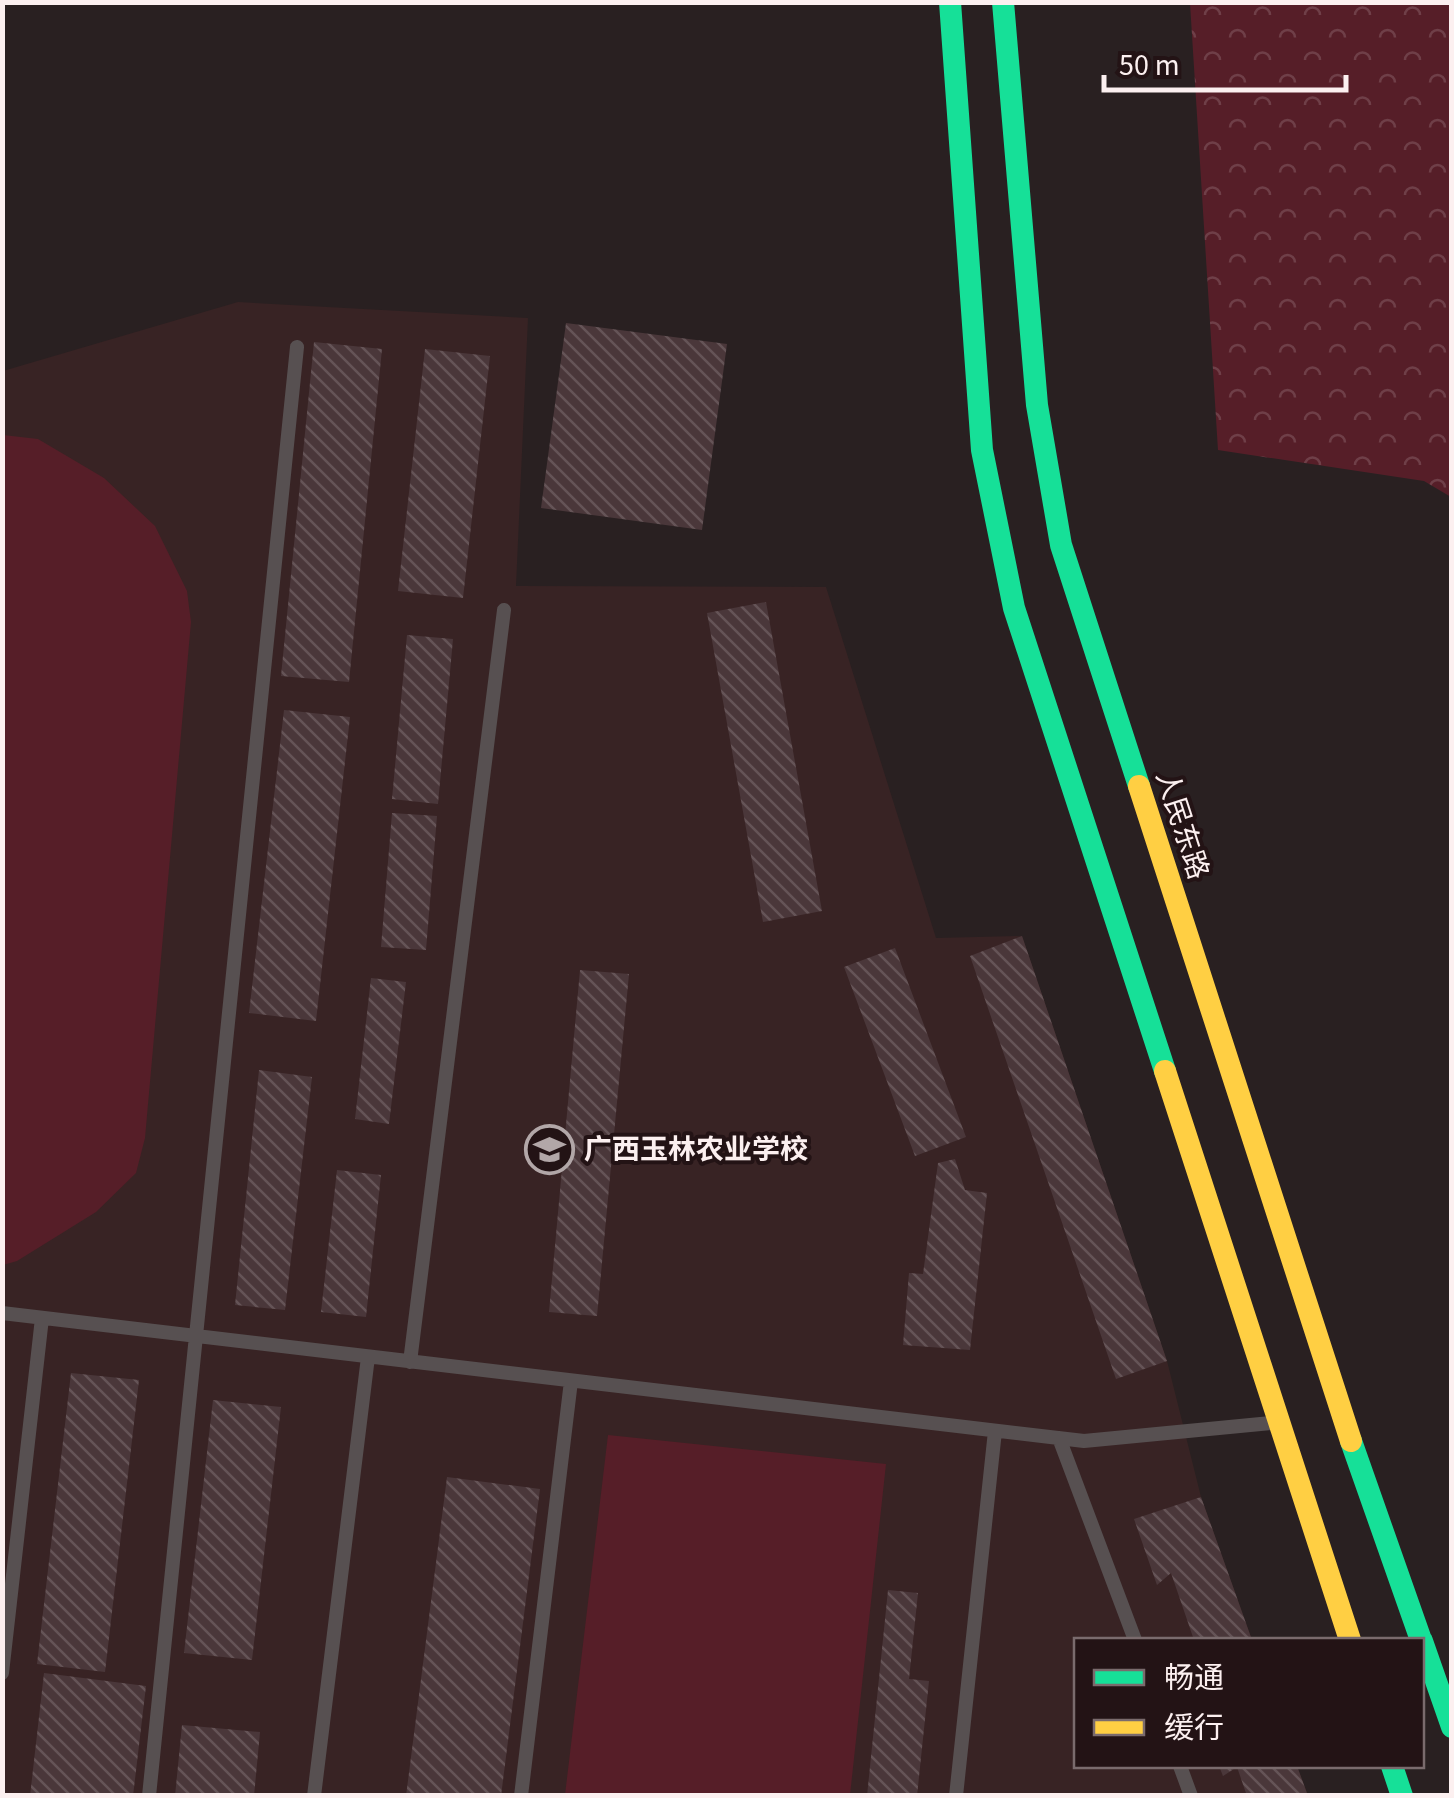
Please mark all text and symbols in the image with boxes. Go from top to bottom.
scale bar [1104,30,1346,92]
text: 50 m [1119,44,1180,87]
street label: 人民东路 [1146,766,1218,884]
school or university icon: 广西玉林农业学校 [523,1124,575,1176]
place label: 广西玉林农业学校 [584,1130,808,1170]
legend [1074,1638,1424,1768]
text: 畅通 [1164,1657,1224,1700]
text: 缓行 [1164,1707,1224,1750]

